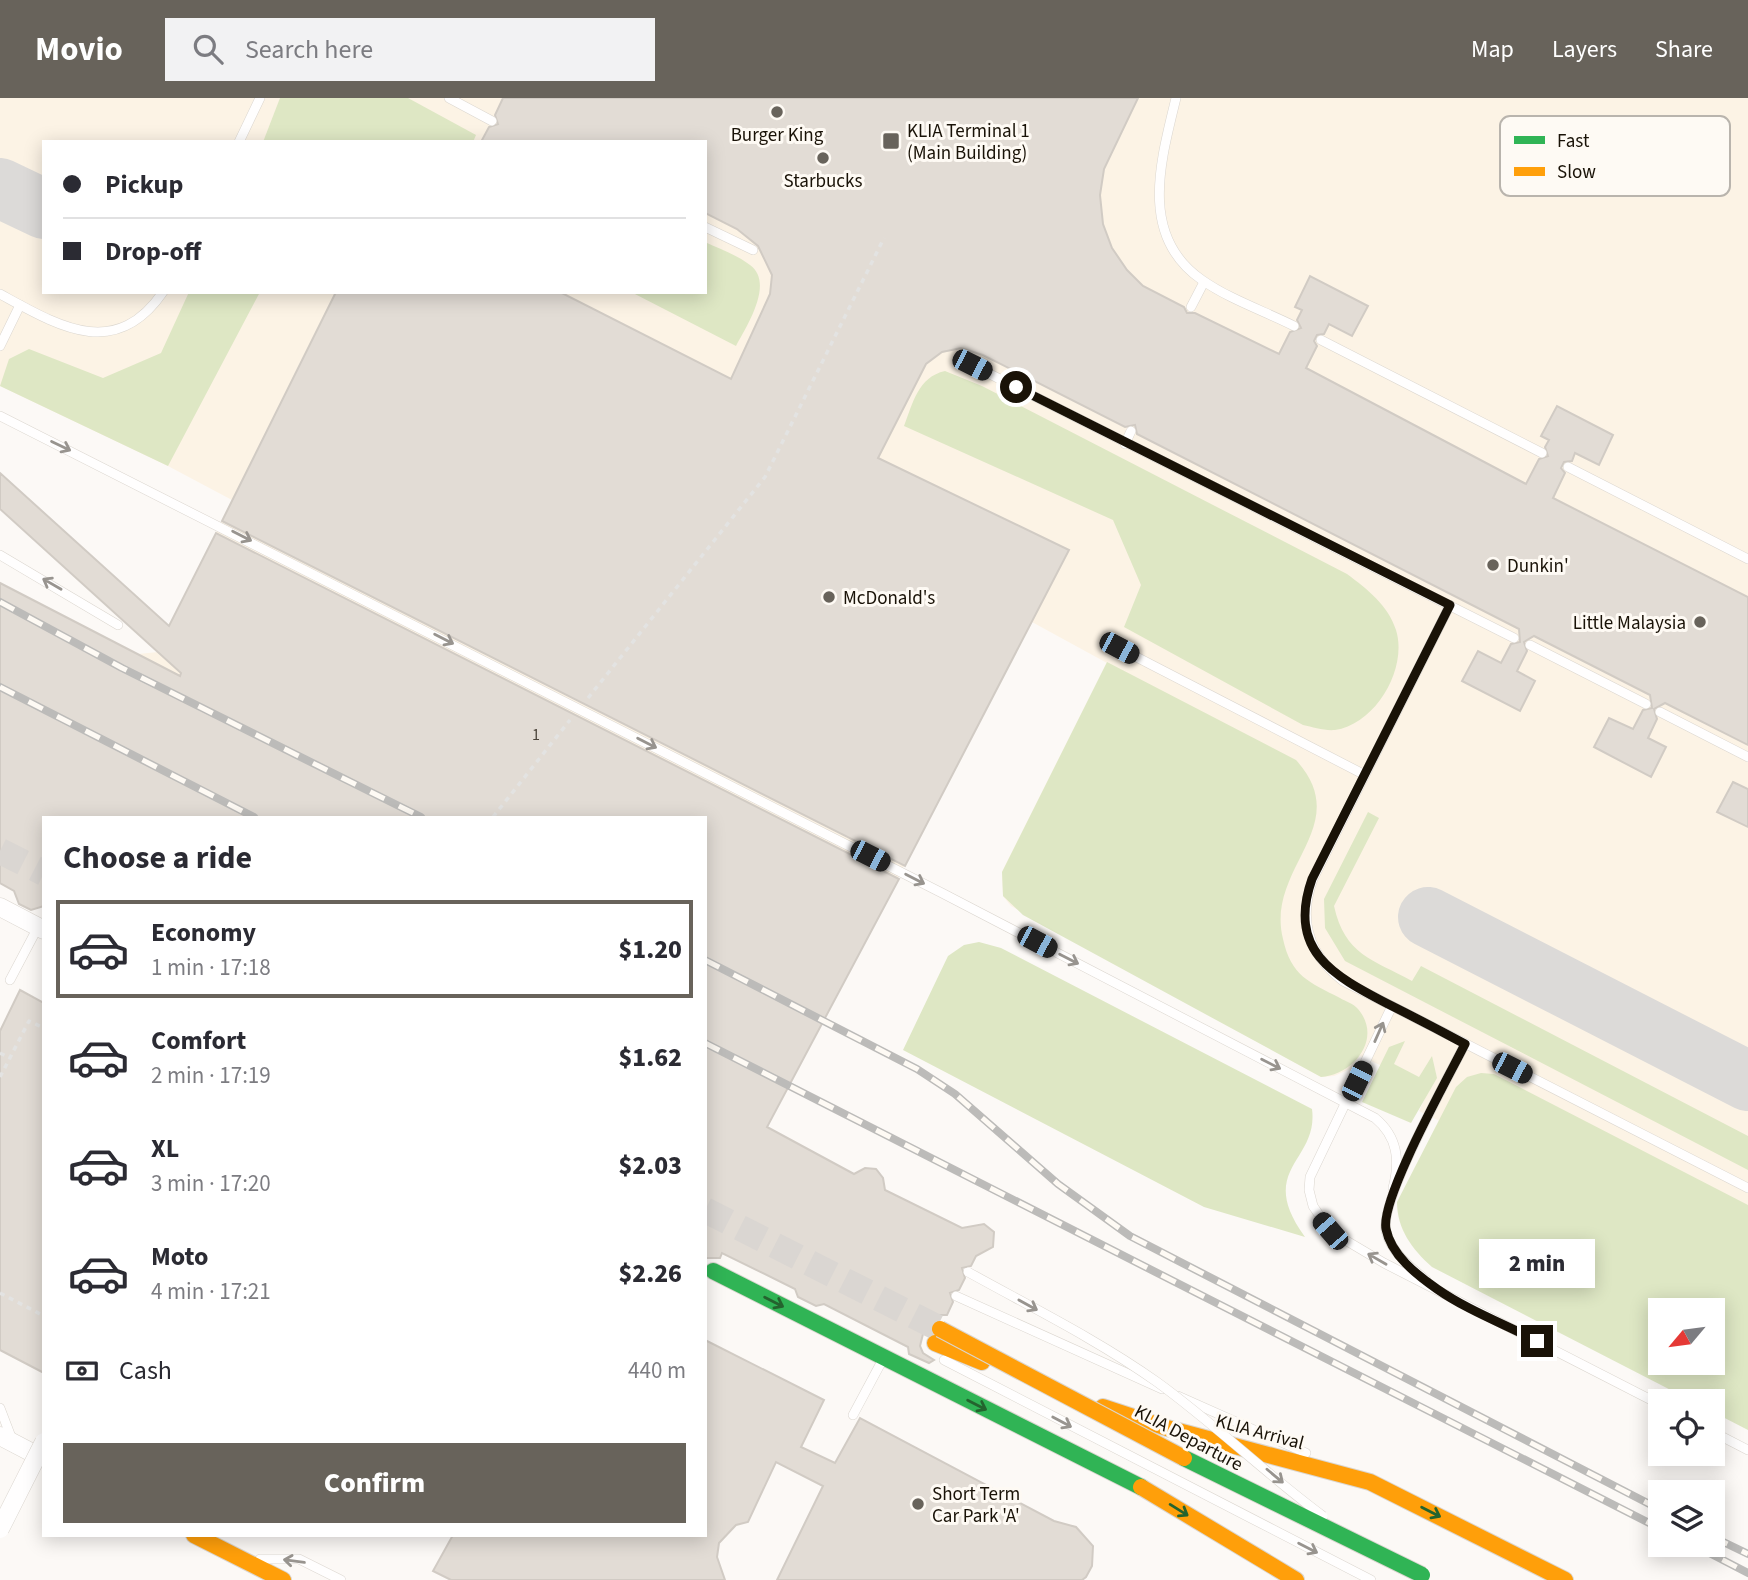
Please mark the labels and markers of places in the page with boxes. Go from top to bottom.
marker: Burger King [769,104,785,120]
place label: KLIA Terminal 1 (Main Building) [907,118,1030,167]
place label: Burger King [731,122,824,149]
marker: KLIA Terminal 1 (Main Building) [881,131,901,151]
marker: Starbucks [815,150,831,166]
place label: Starbucks [784,168,862,195]
place label: Dunkin' [1507,553,1569,580]
marker: Dunkin' [1485,557,1501,573]
place label: McDonald's [843,585,935,612]
marker: McDonald's [821,589,837,605]
place label: Little Malaysia [1573,610,1686,637]
marker: Little Malaysia [1692,614,1708,630]
place label: Short Term Car Park 'A' [932,1481,1020,1530]
marker: Short Term Car Park 'A' [910,1496,926,1512]

